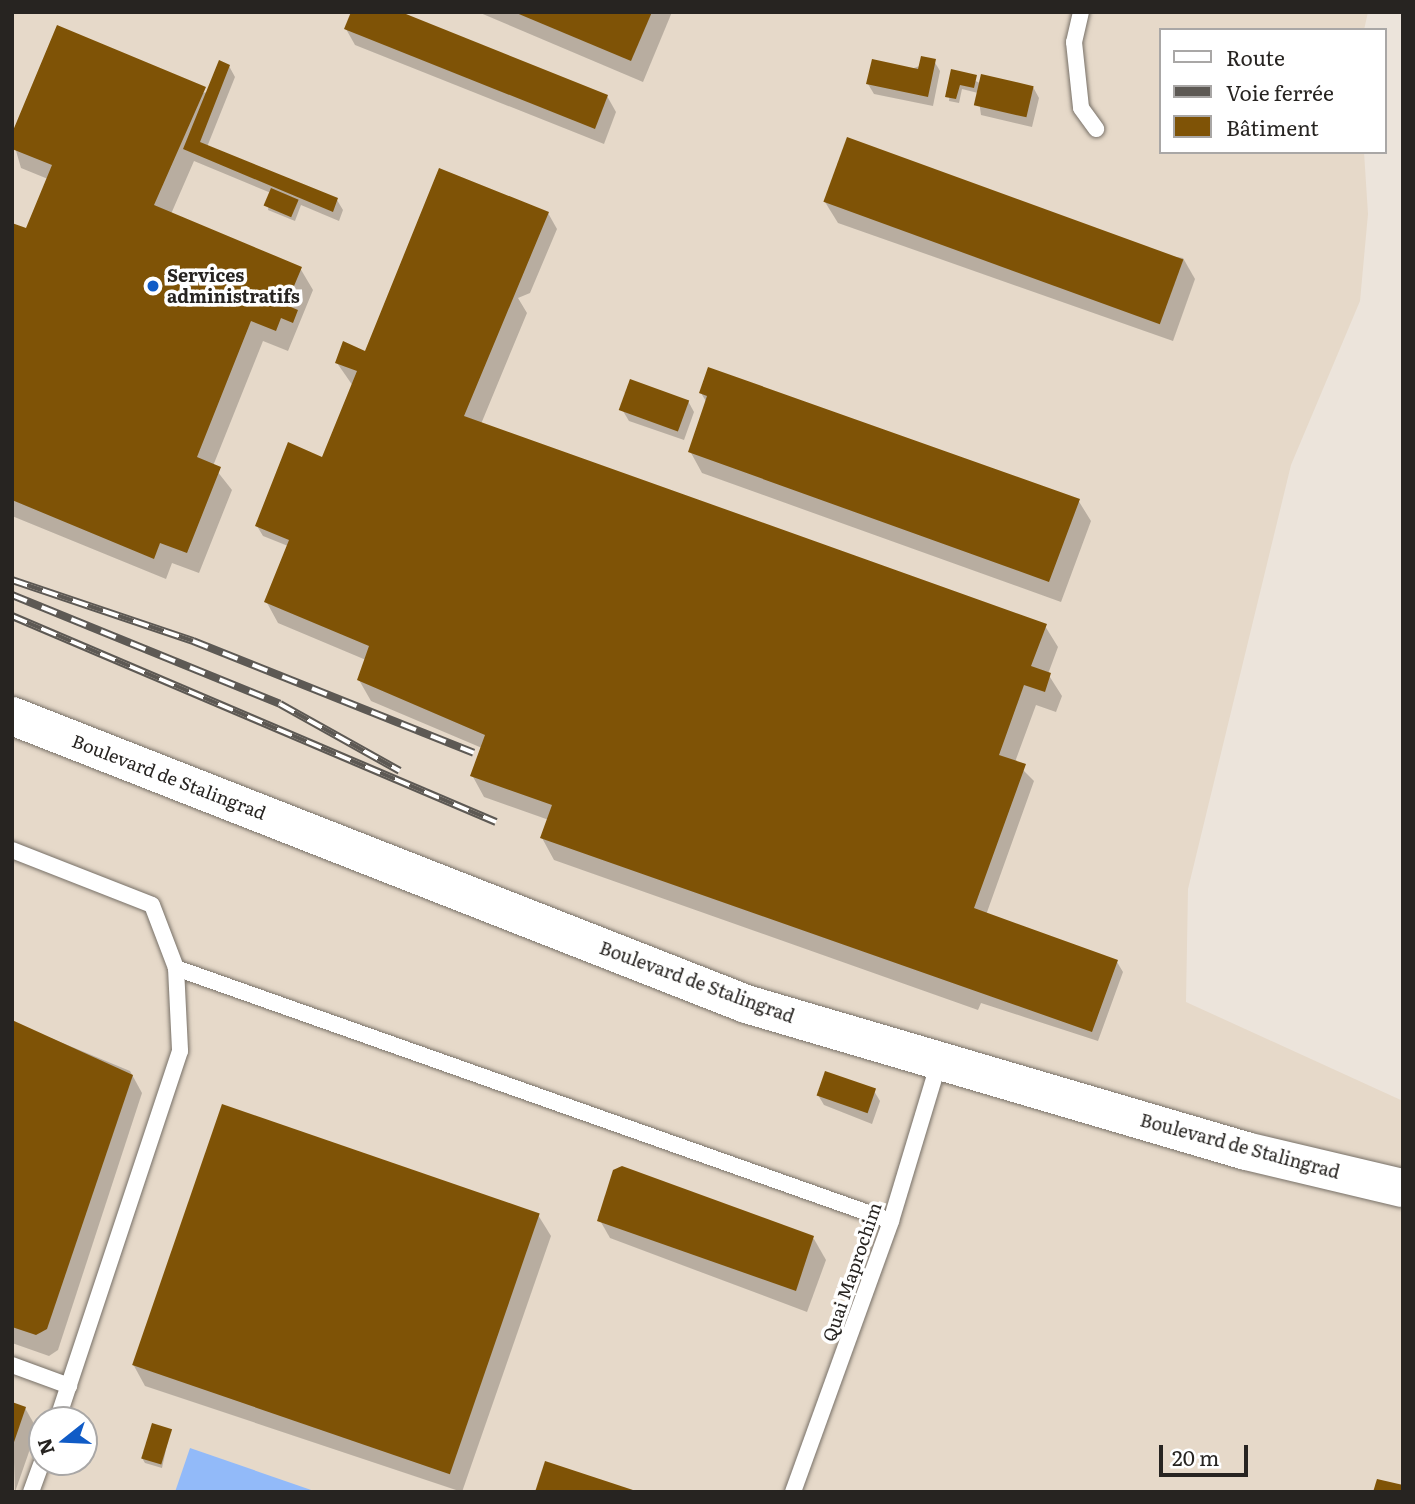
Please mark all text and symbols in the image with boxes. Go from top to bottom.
legend [1160,28,1387,154]
text: Route [1226,41,1285,72]
text: Voie ferrée [1226,76,1334,107]
text: Bâtiment [1226,111,1319,142]
place label: Services administratifs [167,265,300,308]
marker: Services administratifs [145,278,161,294]
street label: Boulevard de Stalingrad [69,730,269,824]
street label: Boulevard de Stalingrad [597,937,797,1027]
street label: Boulevard de Stalingrad [1138,1109,1342,1183]
street label: Quai Maprochim [818,1200,886,1344]
north arrow [28,1406,98,1476]
scale bar [1163,1430,1252,1474]
text: N [29,1435,61,1459]
text: 20 m [1172,1441,1219,1472]

